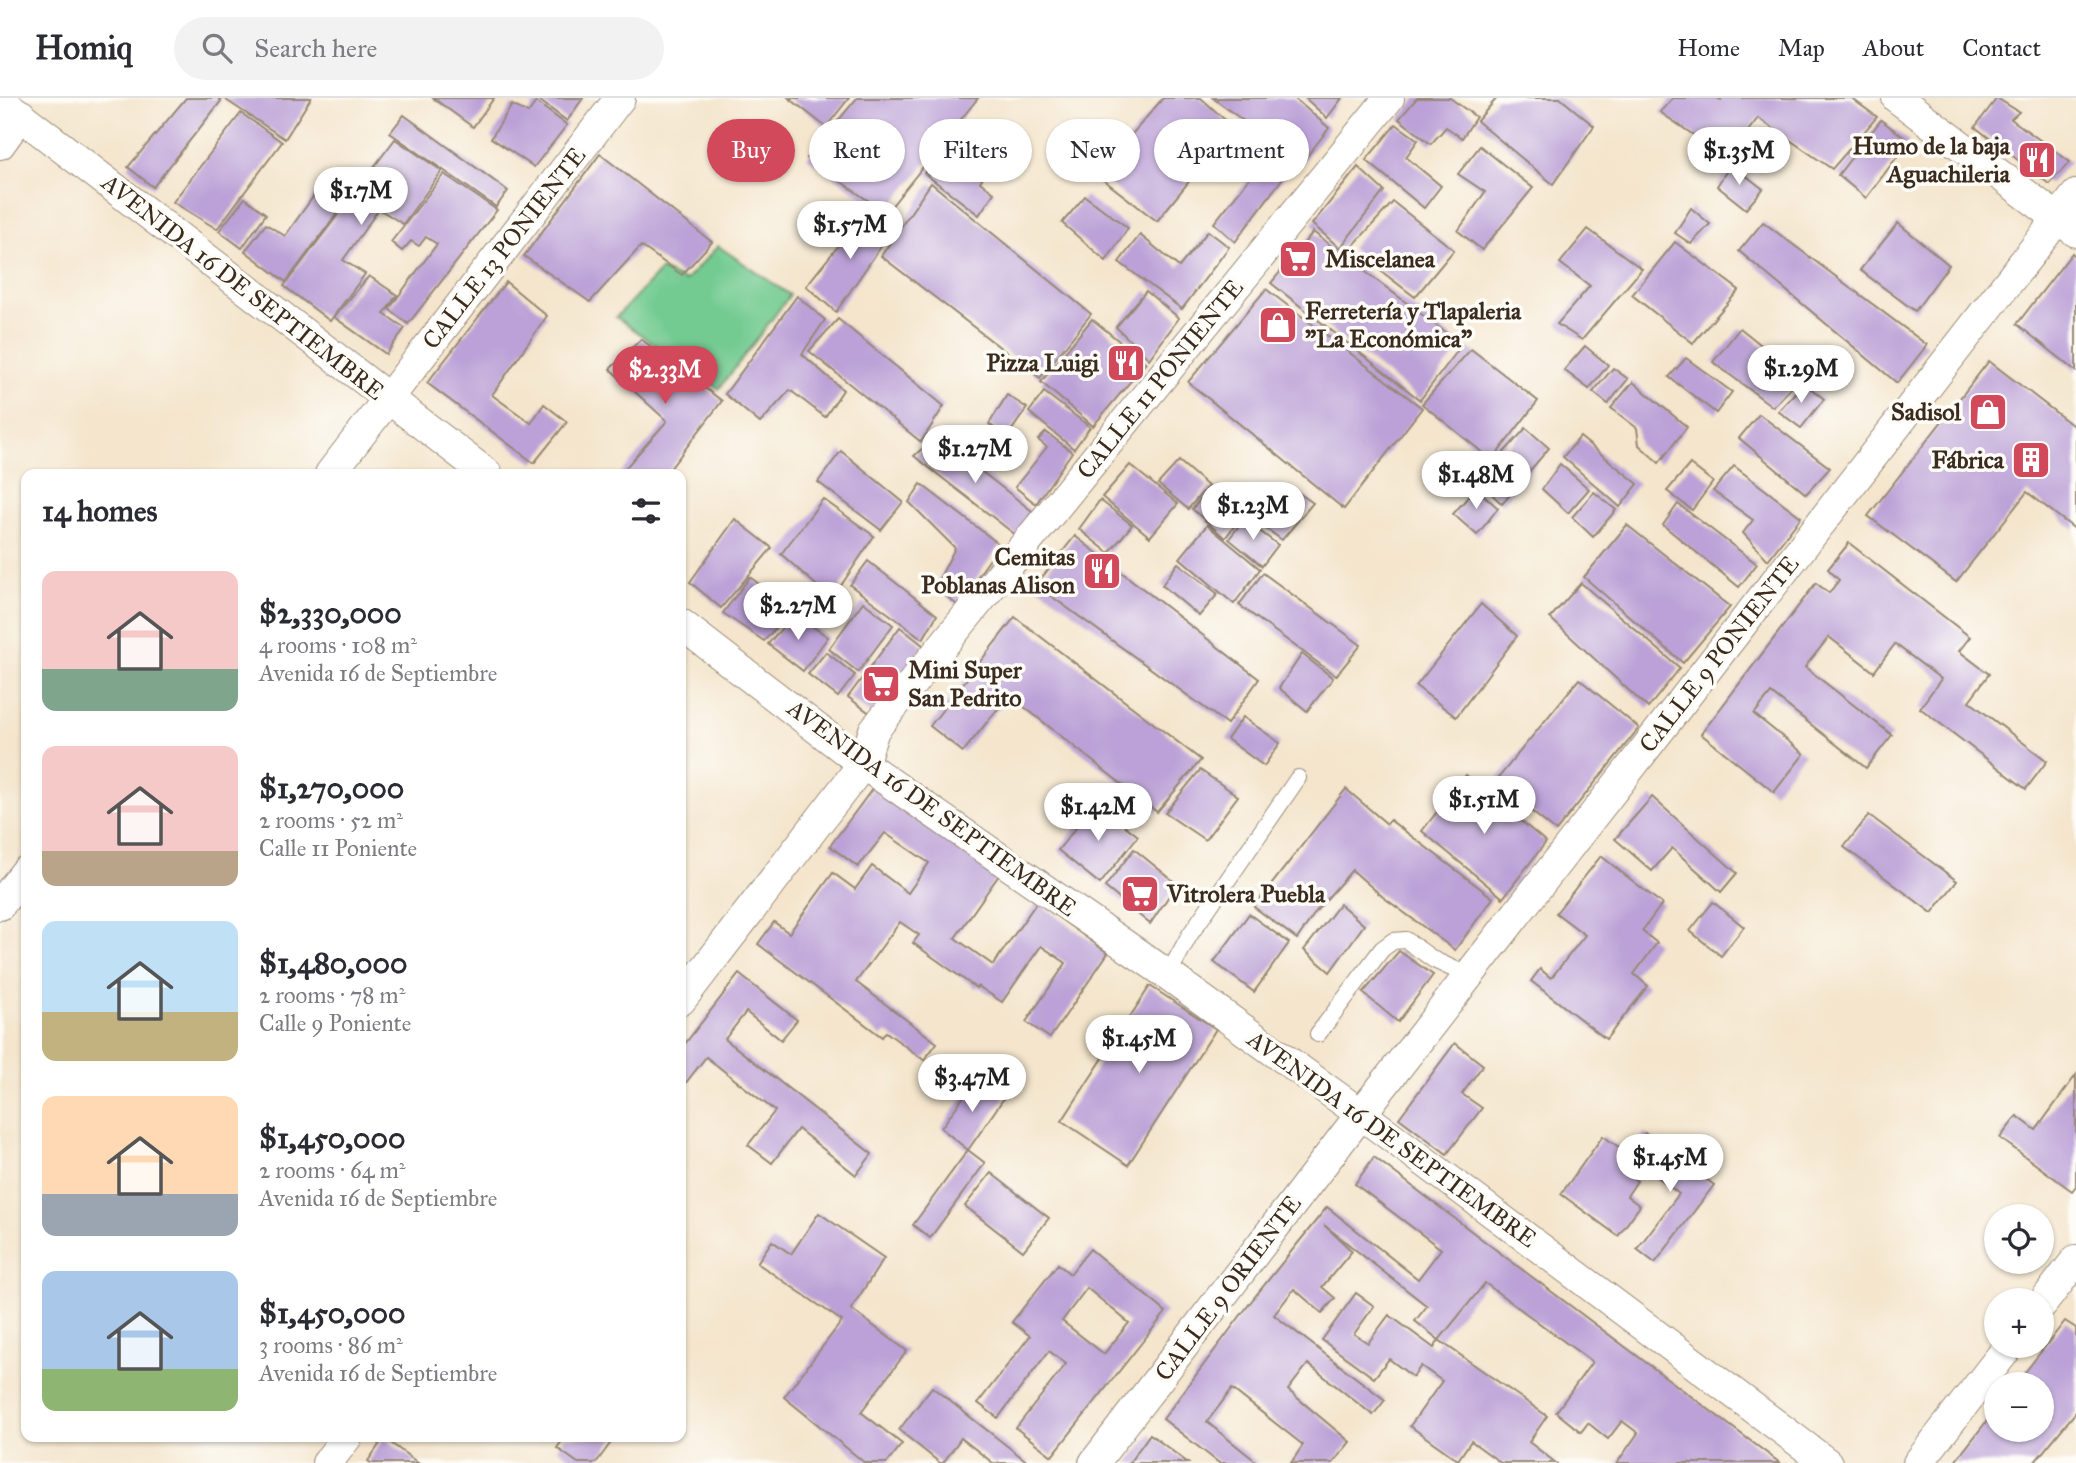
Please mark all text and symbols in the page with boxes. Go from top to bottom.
search box [174,17,664,80]
text: Homiq [35,28,132,68]
icon: search [198,29,236,67]
text: Search here [254,32,377,64]
text: Home [1677,33,1740,63]
text: Map [1778,33,1825,63]
text: About [1863,33,1924,63]
text: Contact [1962,33,2041,63]
chip: Buy [707,119,795,182]
chip: Rent [809,119,905,182]
chip: Filters [919,119,1032,182]
chip: New [1046,119,1140,182]
chip: Apartment [1154,119,1309,182]
pin: $1.35M [1682,127,1796,187]
place label: Humo de la baja Aguachileria [1852,131,2011,189]
text: $1.35M [1703,136,1775,164]
restaurant icon: Humo de la baja Aguachileria [2016,139,2058,181]
street label: CALLE 13 PONIENTE [416,141,592,355]
street label: AVENIDA 16 DE SEPTIEMBRE [95,167,390,407]
pin: $1.7M [312,167,410,227]
text: $1.7M [330,176,392,204]
pin: $1.57M [793,202,907,261]
text: $1.57M [813,210,887,238]
supermarket icon: Miscelanea [1277,238,1319,280]
place label: Miscelanea [1325,244,1436,274]
street label: CALLE 11 PONIENTE [1070,273,1250,485]
place label: Ferretería y Tlapaleria "La Económica" [1305,296,1522,354]
shop icon: Ferretería y Tlapaleria "La Económica" [1257,304,1299,346]
restaurant icon: Pizza Luigi [1105,342,1147,384]
pin: $1.29M [1744,345,1858,405]
pin: $2.33M [608,346,722,406]
place label: Pizza Luigi [986,348,1099,378]
text: $1.29M [1763,354,1839,382]
text: $2.33M [629,355,701,383]
shop icon: Sadisol [1967,391,2009,433]
place label: Sadisol [1891,397,1962,427]
pin: $1.27M [918,426,1032,485]
text: $1.27M [938,434,1012,462]
building icon: Fábrica [2010,439,2052,481]
place label: Fábrica [1931,445,2005,475]
pin: $1.48M [1419,452,1533,511]
text: $1.48M [1438,460,1514,488]
pin: $1.23M [1196,482,1310,542]
text: $1.23M [1217,491,1289,519]
icon: filters [627,492,665,530]
text: 14 homes [42,493,157,529]
place label: Cemitas Poblanas Alison [921,542,1075,600]
street label: CALLE 9 PONIENTE [1633,549,1805,759]
restaurant icon: Cemitas Poblanas Alison [1081,550,1123,592]
pin: $2.27M [741,582,855,642]
text: $2.27M [759,591,837,619]
text: $2,330,000 [259,595,402,631]
icon: home [98,599,182,683]
text: 4 rooms · 108 m² [259,631,417,659]
place label: Mini Super San Pedrito [908,655,1023,713]
text: Avenida 16 de Septiembre [259,659,497,687]
supermarket icon: Mini Super San Pedrito [860,663,902,705]
street label: AVENIDA 16 DE SEPTIEMBRE [781,692,1082,923]
text: $1,270,000 [259,770,404,806]
icon: home [98,774,182,858]
pin: $1.51M [1427,776,1541,836]
pin: $1.42M [1041,784,1155,843]
text: $1.51M [1449,785,1519,813]
text: $1.42M [1060,792,1136,820]
text: 2 rooms · 52 m² [259,806,403,834]
text: Calle 11 Poniente [259,834,417,862]
supermarket icon: Vitrolera Puebla [1119,873,1161,915]
place label: Vitrolera Puebla [1166,879,1326,909]
text: $1,480,000 [259,945,407,981]
icon: home [98,949,182,1033]
text: 2 rooms · 78 m² [259,981,405,1009]
text: Calle 9 Poniente [259,1009,411,1037]
pin: $1.45M [1082,1016,1196,1075]
street label: AVENIDA 16 DE SEPTIEMBRE [1241,1023,1542,1254]
text: $1.45M [1101,1024,1177,1052]
pin: $3.47M [915,1054,1029,1114]
text: $3.47M [934,1063,1010,1091]
text: $1,450,000 [259,1120,405,1156]
icon: home [98,1124,182,1208]
pin: $1.45M [1613,1134,1727,1194]
text: $1.45M [1632,1143,1708,1171]
text: 2 rooms · 64 m² [259,1156,405,1184]
text: Avenida 16 de Septiembre [259,1184,497,1212]
street label: CALLE 9 ORIENTE [1148,1189,1308,1387]
map controls [1984,1204,2054,1442]
button: locate [1984,1204,2054,1274]
button: + [1984,1288,2054,1358]
text: $1,450,000 [259,1295,405,1331]
icon: home [98,1299,182,1383]
text: 3 rooms · 86 m² [259,1331,403,1359]
text: Avenida 16 de Septiembre [259,1359,497,1387]
button: − [1984,1372,2054,1442]

